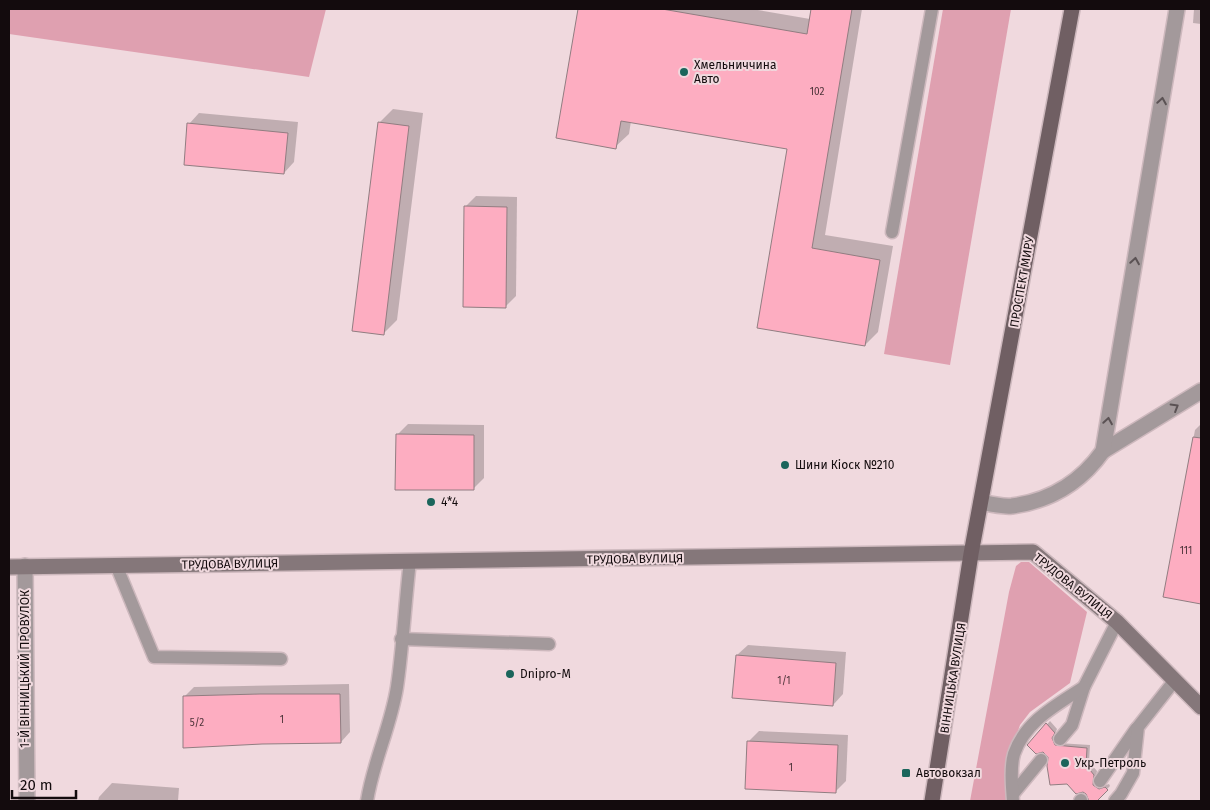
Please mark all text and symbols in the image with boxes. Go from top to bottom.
place label: Хмельниччина Авто [694,58,776,86]
marker: Хмельниччина Авто [678,66,690,78]
house number: 102 [810,86,824,98]
one-way arrow [1156,96,1166,105]
street label: ПРОСПЕКТ МИРУ [1007,235,1037,328]
one-way arrow [1129,256,1139,265]
one-way arrow [1169,403,1178,413]
one-way arrow [1103,417,1113,425]
place label: Шини Кіоск №210 [795,458,895,472]
marker: Шини Кіоск №210 [779,459,791,471]
place label: 4*4 [441,495,459,509]
marker: 4*4 [425,496,437,508]
house number: 111 [1180,545,1192,557]
street label: ТРУДОВА ВУЛИЦЯ [1031,550,1115,622]
street label: ТРУДОВА ВУЛИЦЯ [587,551,683,567]
street label: ТРУДОВА ВУЛИЦЯ [182,556,278,572]
street label: 1-Й ВІННИЦЬКИЙ ПРОВУЛОК [17,590,32,748]
street label: ВІННИЦЬКА ВУЛИЦЯ [937,622,969,734]
place label: Dnipro-M [520,667,571,681]
marker: Dnipro-M [504,668,516,680]
house number: 1/1 [777,675,791,687]
house number: 1 [280,714,284,726]
house number: 5/2 [190,717,204,729]
place label: Укр-Петроль [1075,756,1146,770]
marker: Укр-Петроль [1059,757,1071,769]
house number: 1 [789,762,793,774]
place label: Автовокзал [916,766,981,780]
marker: Автовокзал [900,767,912,779]
scale bar [12,768,76,800]
text: 20 m [20,776,53,794]

